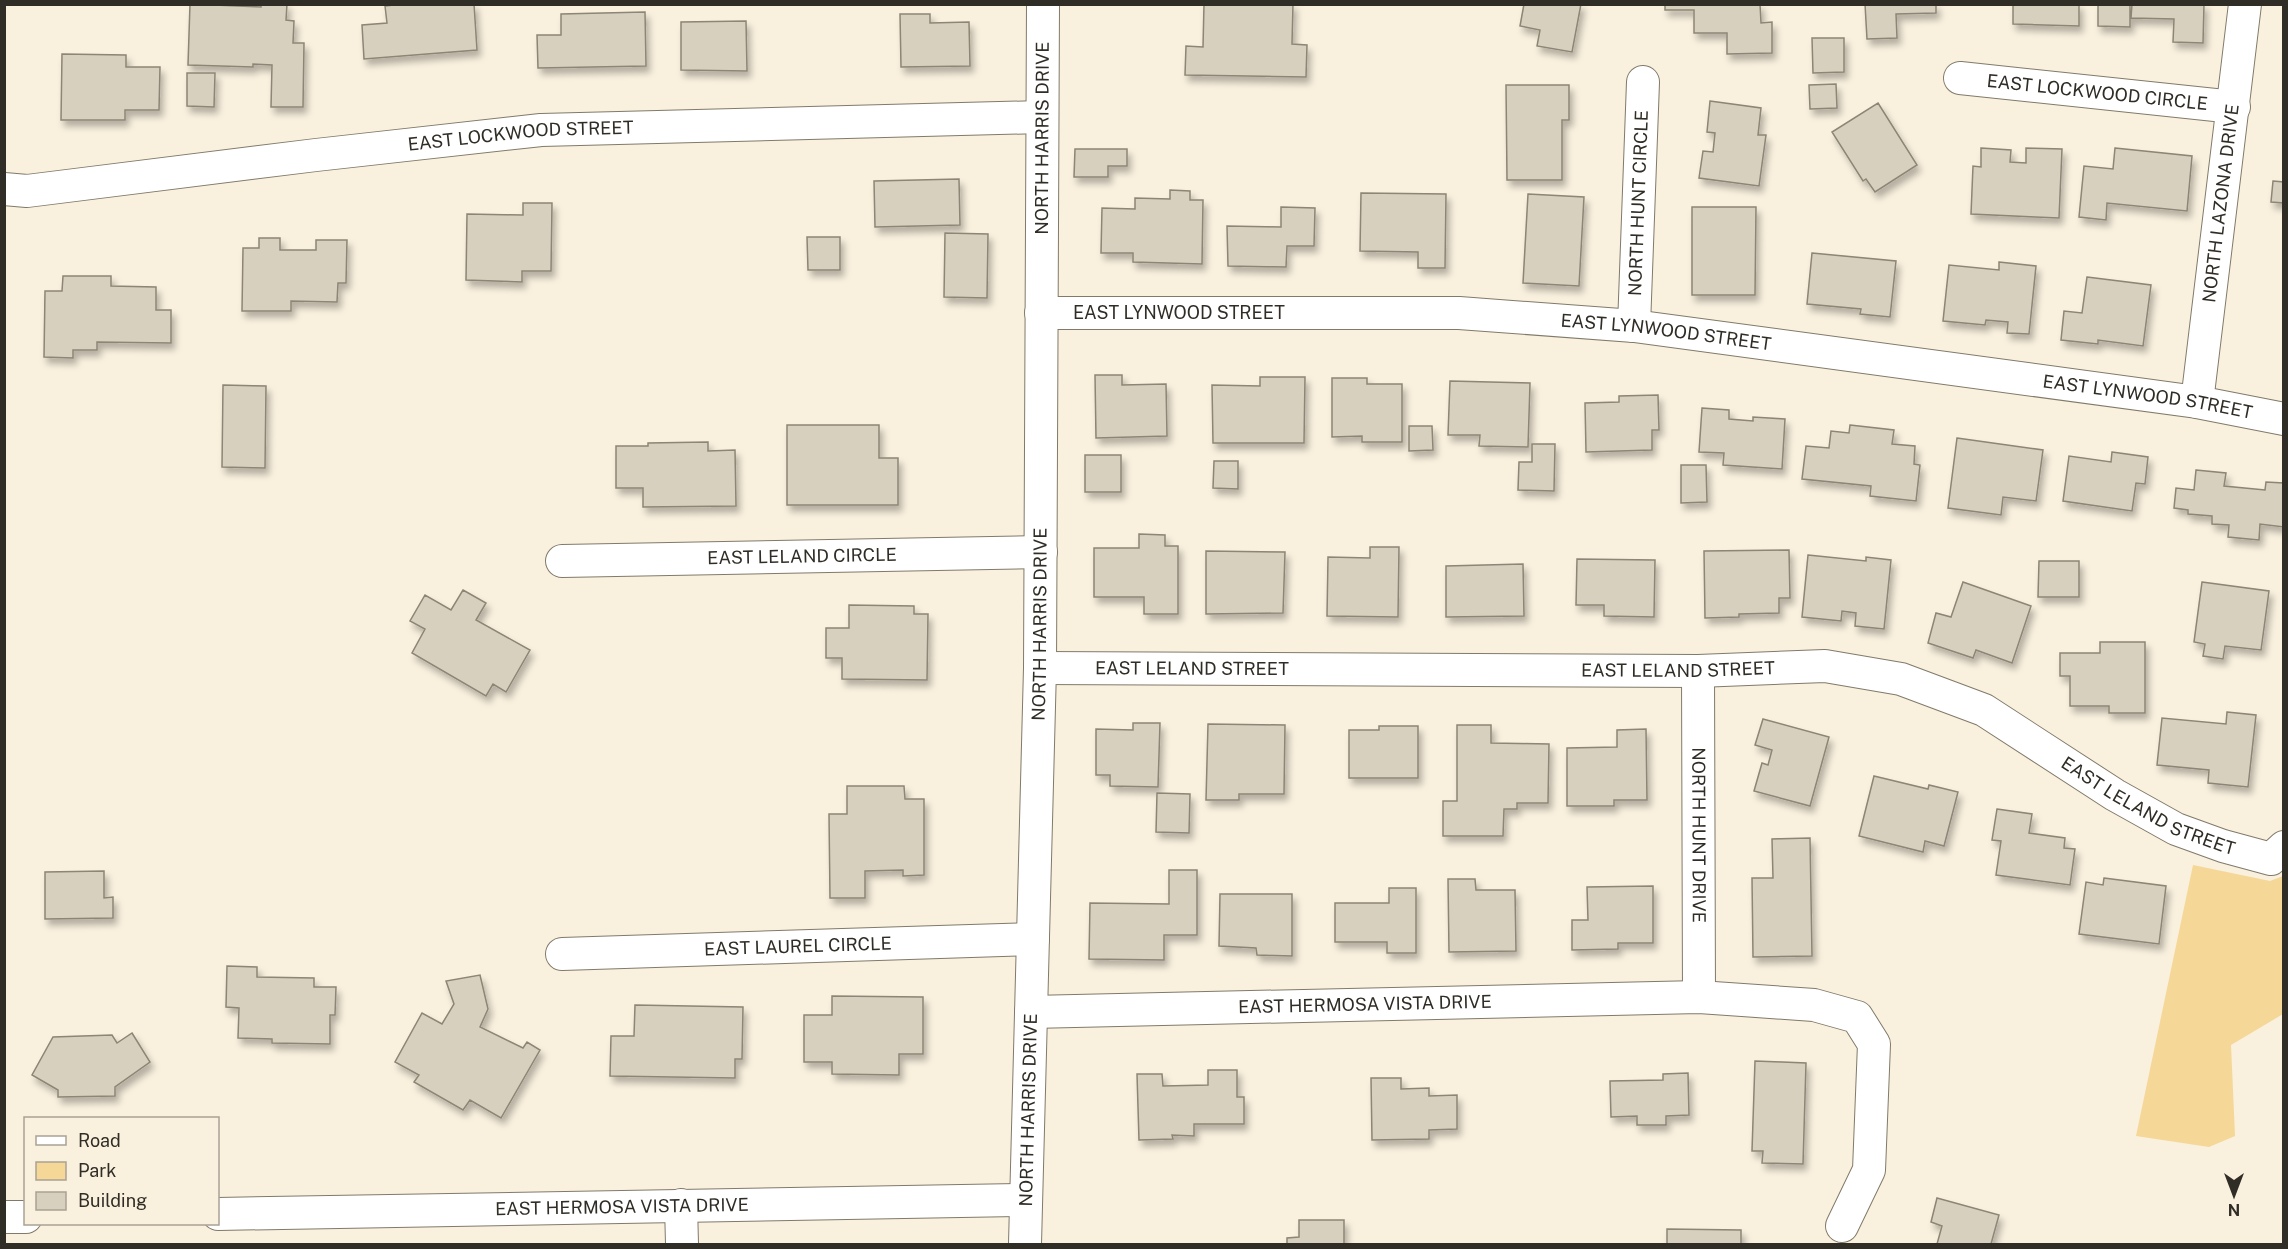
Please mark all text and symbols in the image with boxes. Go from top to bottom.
street label: NORTH HARRIS DRIVE [1031,42,1053,235]
street label: EAST LOCKWOOD CIRCLE [1986,70,2209,114]
street label: NORTH LAZONA DRIVE [2198,103,2243,304]
street label: NORTH HUNT CIRCLE [1624,110,1652,296]
street label: EAST LOCKWOOD STREET [407,117,634,155]
street label: EAST LYNWOOD STREET [1073,302,1285,323]
street label: EAST LYNWOOD STREET [1560,310,1773,354]
street label: EAST LYNWOOD STREET [2041,370,2255,423]
street label: NORTH HARRIS DRIVE [1028,528,1051,721]
street label: EAST LELAND CIRCLE [707,544,897,568]
street label: EAST LELAND STREET [1095,657,1289,679]
street label: EAST LELAND STREET [1581,657,1776,681]
street label: NORTH HUNT DRIVE [1688,747,1710,923]
street label: EAST LELAND STREET [2058,752,2238,859]
street label: EAST LAUREL CIRCLE [704,933,892,959]
street label: EAST HERMOSA VISTA DRIVE [1238,991,1492,1017]
street label: NORTH HARRIS DRIVE [1015,1013,1041,1207]
legend [24,1117,219,1225]
text: Road [78,1130,121,1151]
text: Park [78,1160,116,1181]
north arrow [2204,1165,2264,1225]
text: Building [78,1190,147,1211]
street label: EAST HERMOSA VISTA DRIVE [495,1194,749,1219]
text: N [2228,1200,2240,1219]

